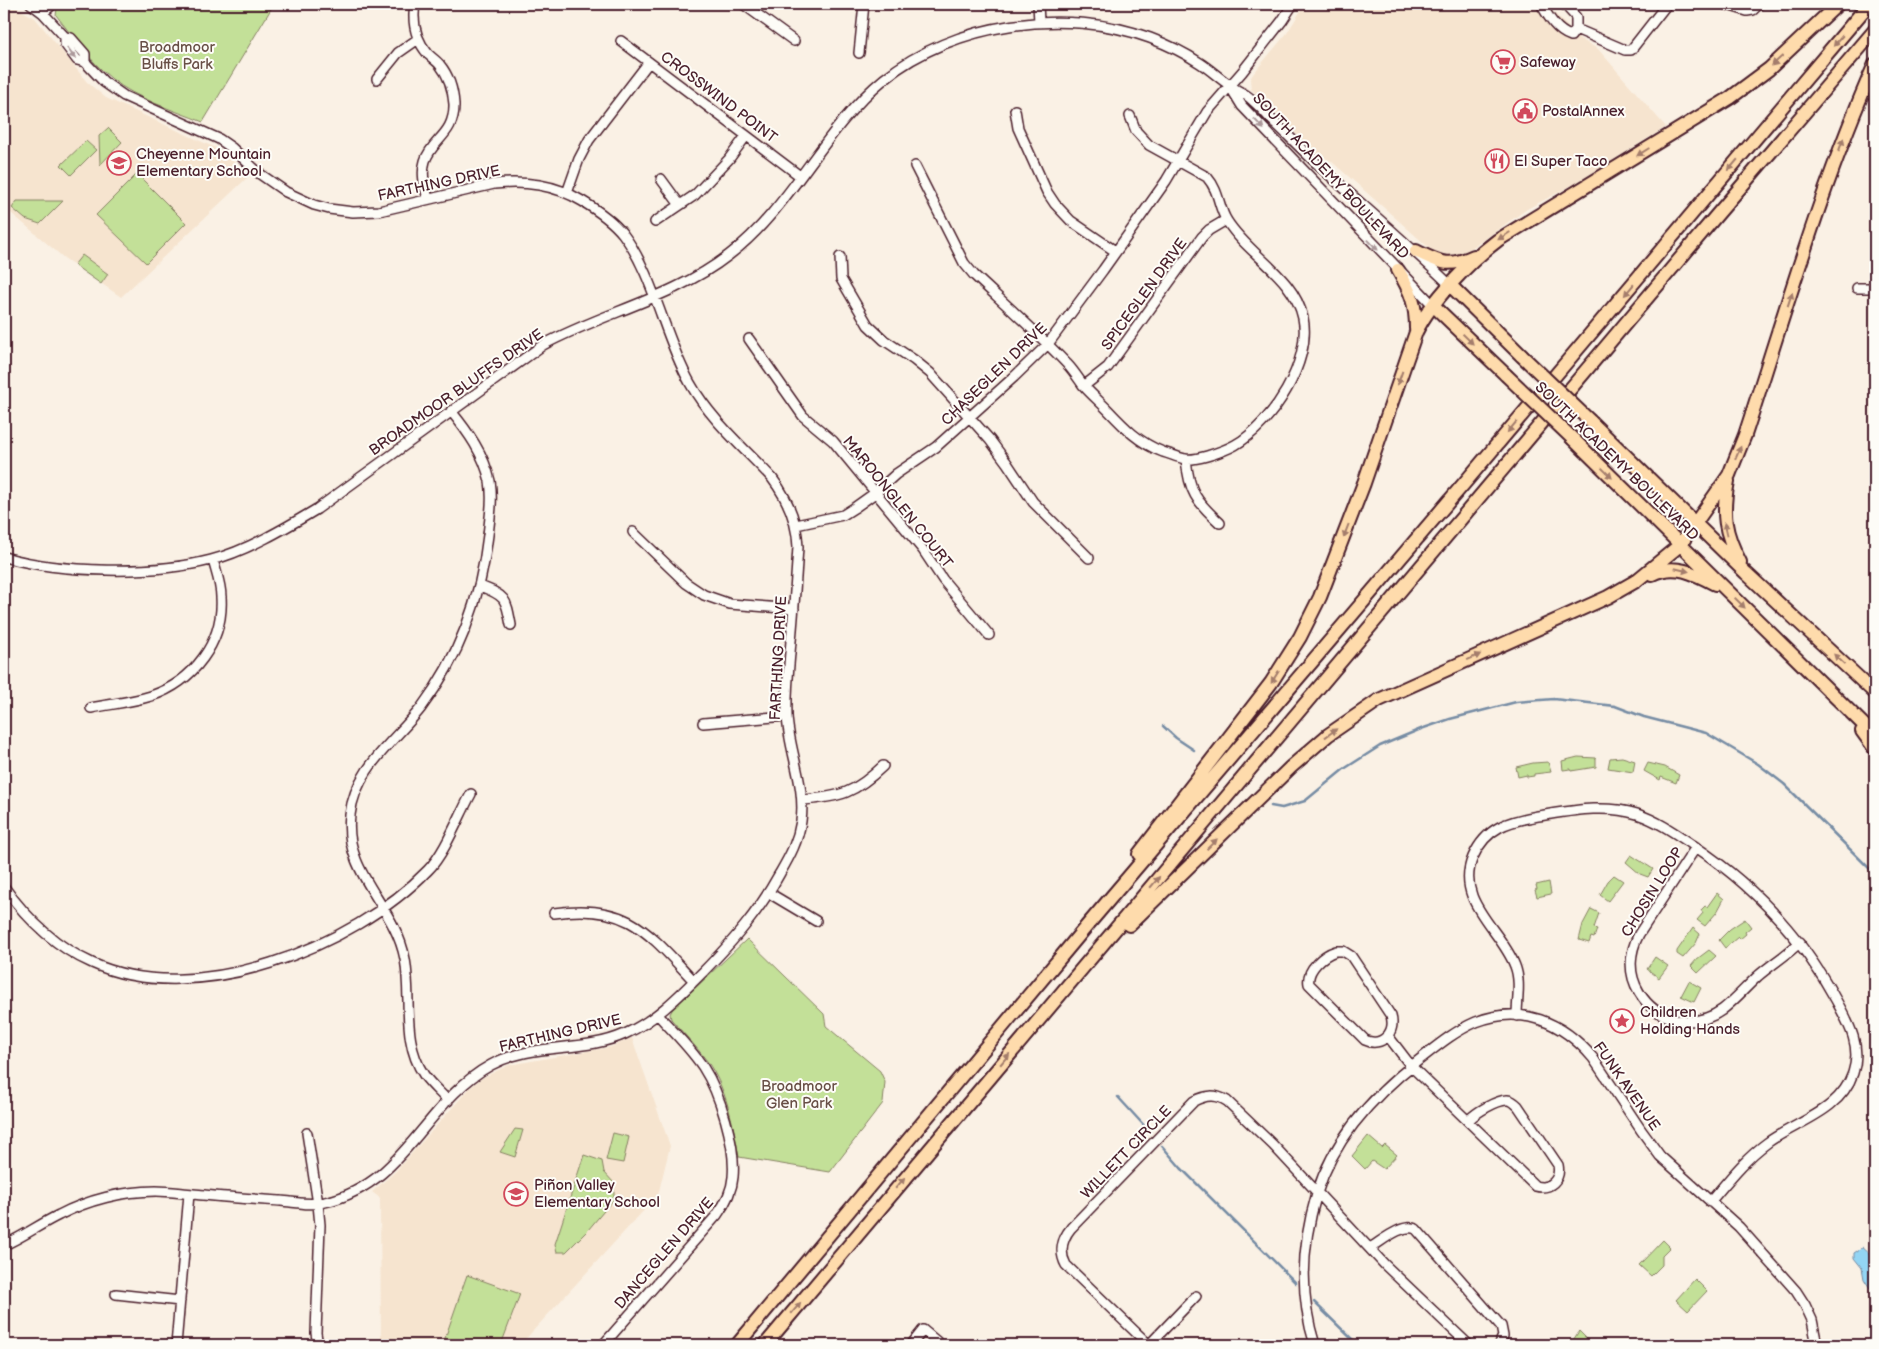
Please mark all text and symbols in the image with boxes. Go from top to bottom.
one-way arrow [1832,34,1843,47]
park label: Broadmoor Bluffs Park [139,38,216,74]
one-way arrow [66,46,76,59]
street label: CROSSWIND POINT [657,47,781,147]
supermarket icon: Safeway [1490,49,1516,75]
place label: Safeway [1520,53,1576,72]
one-way arrow [1772,55,1784,67]
street label: SOUTH ACADEMY BOULEVARD [1248,89,1413,264]
public building icon: PostalAnnex [1512,98,1538,124]
place label: PostalAnnex [1542,102,1625,121]
one-way arrow [1253,118,1265,130]
one-way arrow [1837,137,1845,152]
place label: Cheyenne Mountain Elementary School [136,145,271,181]
one-way arrow [1636,147,1649,156]
restaurant icon: El Super Taco [1484,148,1510,174]
school or university icon: Cheyenne Mountain Elementary School [106,150,132,176]
place label: El Super Taco [1514,152,1607,171]
one-way arrow [1728,159,1739,172]
street label: FARTHING DRIVE [376,161,502,206]
one-way arrow [1497,232,1510,241]
street label: SPICEGLEN DRIVE [1097,234,1192,354]
one-way arrow [1367,239,1379,251]
one-way arrow [1623,283,1634,296]
one-way arrow [1786,291,1794,306]
street label: CHASEGLEN DRIVE [937,319,1051,430]
street label: BROADMOOR BLUFFS DRIVE [365,325,547,460]
one-way arrow [1462,333,1474,345]
one-way arrow [1396,371,1404,386]
street label: SOUTH ACADEMY BOULEVARD [1531,378,1703,545]
one-way arrow [1507,421,1518,434]
street label: MAROONGLEN COURT [838,432,957,572]
one-way arrow [1734,446,1742,460]
one-way arrow [1601,467,1613,479]
one-way arrow [1722,521,1730,536]
one-way arrow [1342,524,1350,539]
one-way arrow [1674,566,1689,574]
street label: FARTHING DRIVE [766,595,791,721]
one-way arrow [1734,597,1746,609]
one-way arrow [1467,652,1481,660]
one-way arrow [1833,654,1846,665]
one-way arrow [1270,670,1280,683]
one-way arrow [1324,728,1338,738]
one-way arrow [1206,838,1218,850]
street label: CHOSIN LOOP [1617,843,1688,941]
one-way arrow [1150,876,1161,889]
place label: Children Holding Hands [1640,1003,1741,1039]
place icon: Children Holding Hands [1609,1008,1635,1034]
street label: FARTHING DRIVE [497,1010,623,1057]
street label: FUNK AVENUE [1589,1038,1664,1134]
one-way arrow [1000,1053,1011,1066]
park label: Broadmoor Glen Park [761,1077,838,1113]
street label: WILLETT CIRCLE [1077,1102,1176,1203]
place label: Piñon Valley Elementary School [534,1176,660,1212]
one-way arrow [895,1177,906,1190]
school or university icon: Piñon Valley Elementary School [503,1181,529,1207]
street label: DANCEGLEN DRIVE [611,1194,718,1313]
one-way arrow [790,1302,801,1314]

